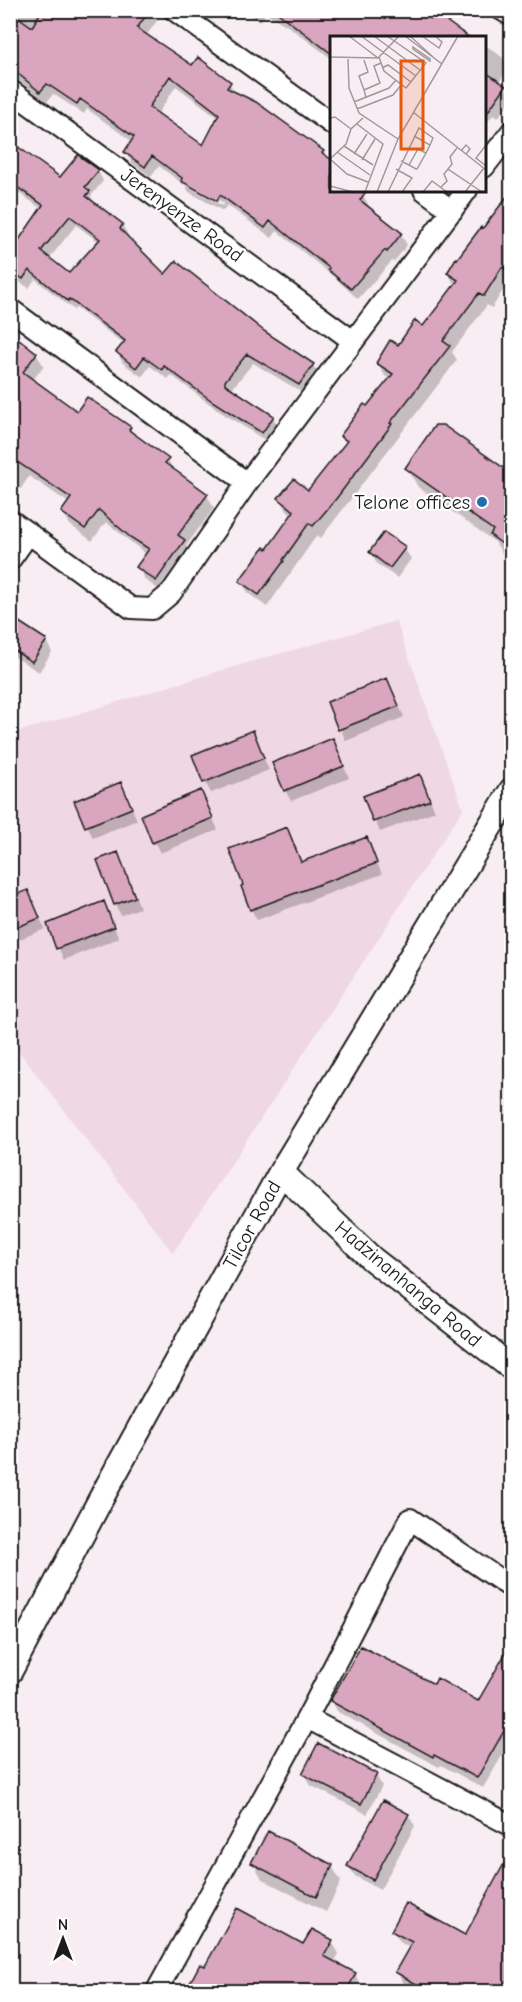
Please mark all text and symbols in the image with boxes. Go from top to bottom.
inset map [330,36,486,192]
street label: Jerenyenze Road [116,163,248,267]
place label: Telone offices [354,491,470,514]
marker: Telone offices [475,495,489,509]
street label: Tilcor Road [218,1177,286,1273]
street label: Hadzinanhanga Road [330,1216,486,1352]
north arrow [33,1909,93,1969]
text: N [58,1916,68,1934]

